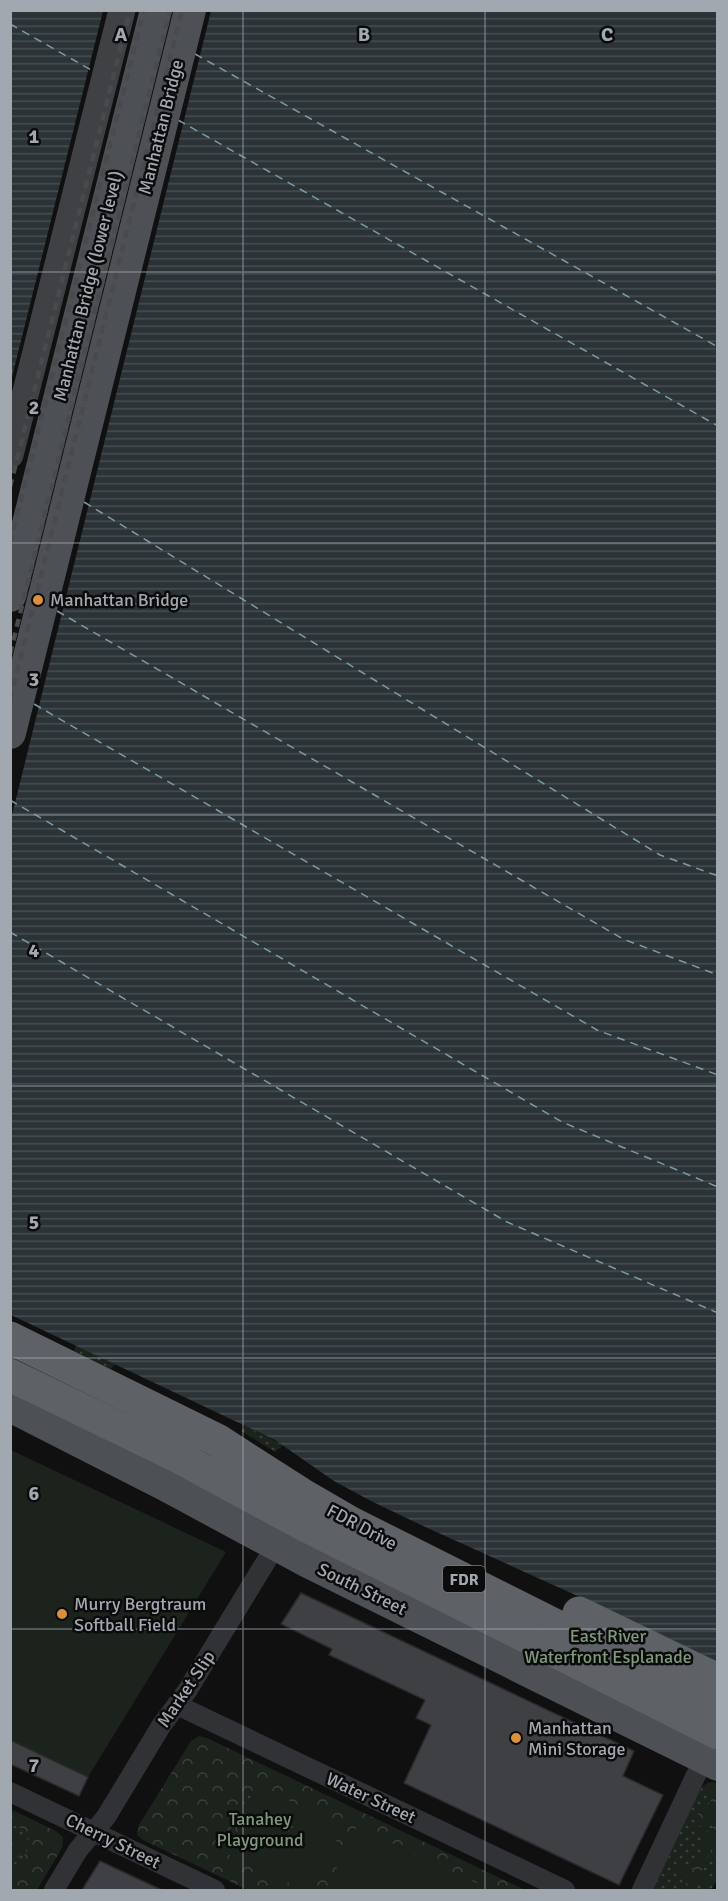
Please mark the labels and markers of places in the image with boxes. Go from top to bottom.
place label: Manhattan Bridge [50,589,188,611]
marker: Manhattan Bridge [31,593,45,607]
place label: Murry Bergtraum Softball Field [74,1593,206,1636]
marker: Murry Bergtraum Softball Field [55,1607,69,1621]
place label: Manhattan Mini Storage [528,1717,626,1760]
marker: Manhattan Mini Storage [509,1731,523,1745]

